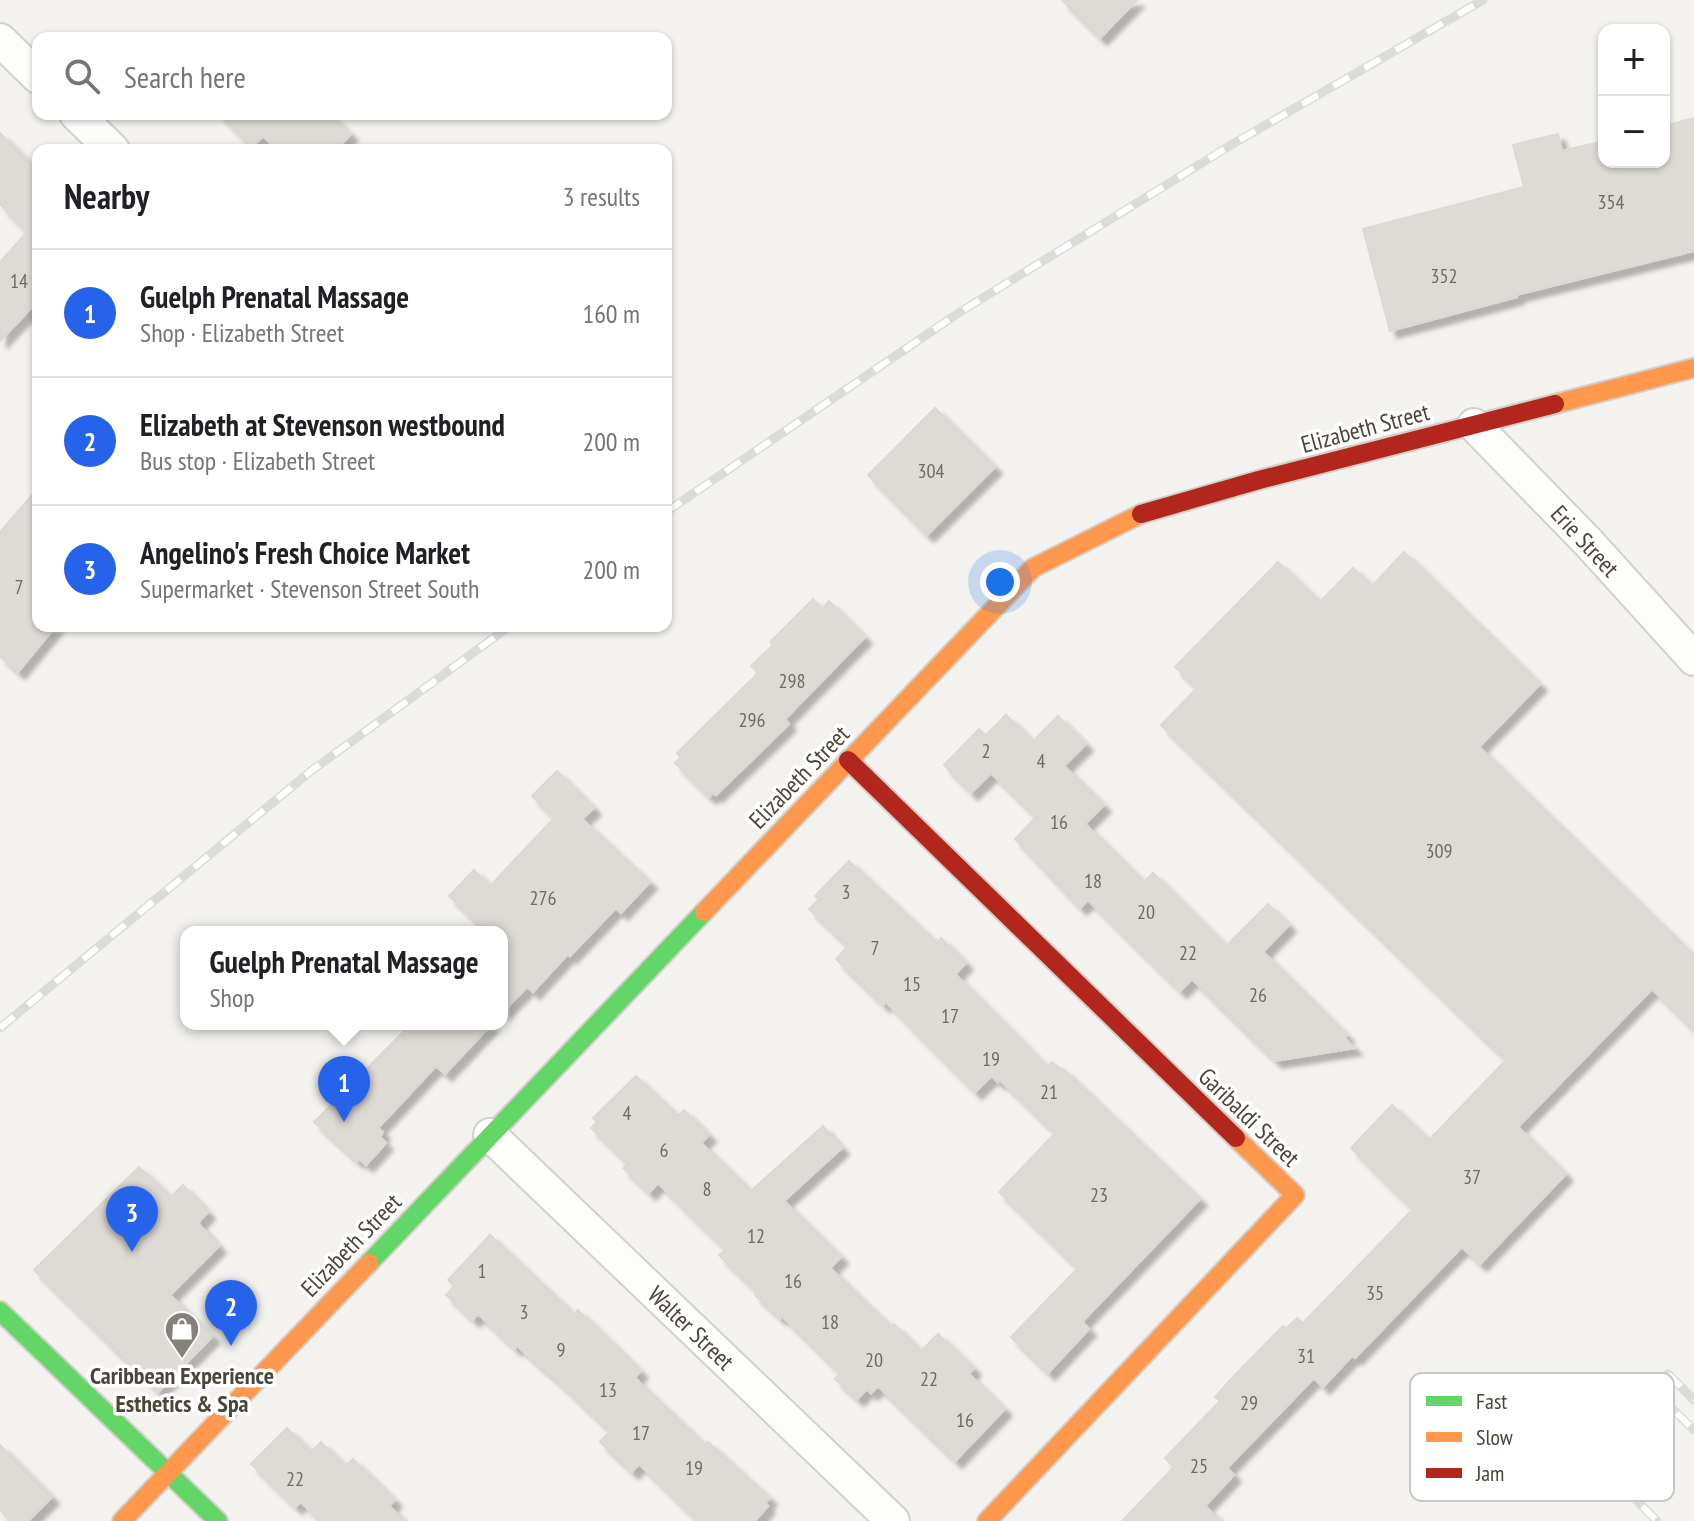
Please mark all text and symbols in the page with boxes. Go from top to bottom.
map controls [1598,24,1670,168]
button: + [1598,24,1670,96]
search box [32,32,672,120]
icon: search [60,54,104,98]
text: Search here [124,57,246,96]
button: − [1598,96,1670,168]
text: Nearby [64,174,149,218]
text: 3 results [563,180,640,213]
house number: 354 [1598,189,1625,215]
house number: 352 [1431,263,1458,289]
house number: 14 [10,268,28,294]
text: Guelph Prenatal Massage [140,277,409,316]
text: 1 [84,297,96,330]
text: 160 m [582,297,640,330]
text: Shop · Elizabeth Street [140,316,344,349]
street label: Elizabeth Street [1297,396,1433,460]
text: Elizabeth at Stevenson westbound [140,405,505,444]
text: 2 [84,425,96,458]
text: 200 m [582,425,640,458]
text: Bus stop · Elizabeth Street [140,444,375,477]
house number: 304 [918,458,945,484]
street label: Erie Street [1544,499,1626,584]
text: Angelino's Fresh Choice Market [140,533,470,572]
text: 3 [84,553,96,586]
text: 200 m [582,553,640,586]
your location [980,562,1020,602]
text: Supermarket · Stevenson Street South [140,572,479,605]
house number: 7 [15,574,24,600]
house number: 298 [779,668,806,694]
house number: 296 [739,707,766,733]
street label: Elizabeth Street [742,719,856,835]
house number: 2 [982,738,991,764]
house number: 4 [1037,748,1046,774]
house number: 16 [1050,809,1068,835]
house number: 309 [1426,838,1453,864]
house number: 18 [1084,868,1102,894]
house number: 3 [842,879,851,905]
house number: 276 [530,885,557,911]
house number: 20 [1137,899,1155,925]
popup [180,926,508,1030]
house number: 7 [871,935,880,961]
house number: 22 [1179,940,1197,966]
text: Guelph Prenatal Massage [209,942,479,981]
house number: 15 [903,971,921,997]
text: Shop [209,981,255,1014]
house number: 26 [1249,982,1267,1008]
house number: 17 [941,1003,959,1029]
house number: 19 [982,1046,1000,1072]
pin: 1 [318,1056,370,1122]
street label: Garibaldi Street [1192,1061,1307,1173]
house number: 21 [1040,1079,1058,1105]
house number: 4 [623,1100,632,1126]
house number: 6 [660,1137,669,1163]
house number: 37 [1463,1164,1481,1190]
house number: 8 [703,1176,712,1202]
house number: 23 [1090,1182,1108,1208]
pin: 3 [106,1186,158,1252]
street label: Elizabeth Street [294,1187,408,1303]
house number: 12 [747,1223,765,1249]
house number: 1 [478,1258,487,1284]
house number: 16 [784,1268,802,1294]
street label: Walter Street [641,1279,741,1377]
pin: 2 [205,1280,257,1346]
house number: 35 [1366,1280,1384,1306]
house number: 3 [520,1299,529,1325]
house number: 18 [821,1309,839,1335]
shop icon: Caribbean Experience Esthetics & Spa [163,1310,201,1360]
house number: 9 [557,1337,566,1363]
house number: 31 [1297,1343,1315,1369]
house number: 20 [865,1347,883,1373]
place label: Caribbean Experience Esthetics & Spa [90,1360,274,1419]
house number: 22 [920,1366,938,1392]
legend [1410,1373,1674,1501]
house number: 13 [599,1377,617,1403]
text: Fast [1476,1387,1507,1415]
house number: 29 [1240,1390,1258,1416]
house number: 16 [956,1407,974,1433]
house number: 17 [632,1420,650,1446]
text: Slow [1476,1423,1513,1451]
house number: 25 [1190,1453,1208,1479]
house number: 19 [685,1455,703,1481]
text: Jam [1475,1459,1504,1487]
house number: 22 [286,1466,304,1492]

